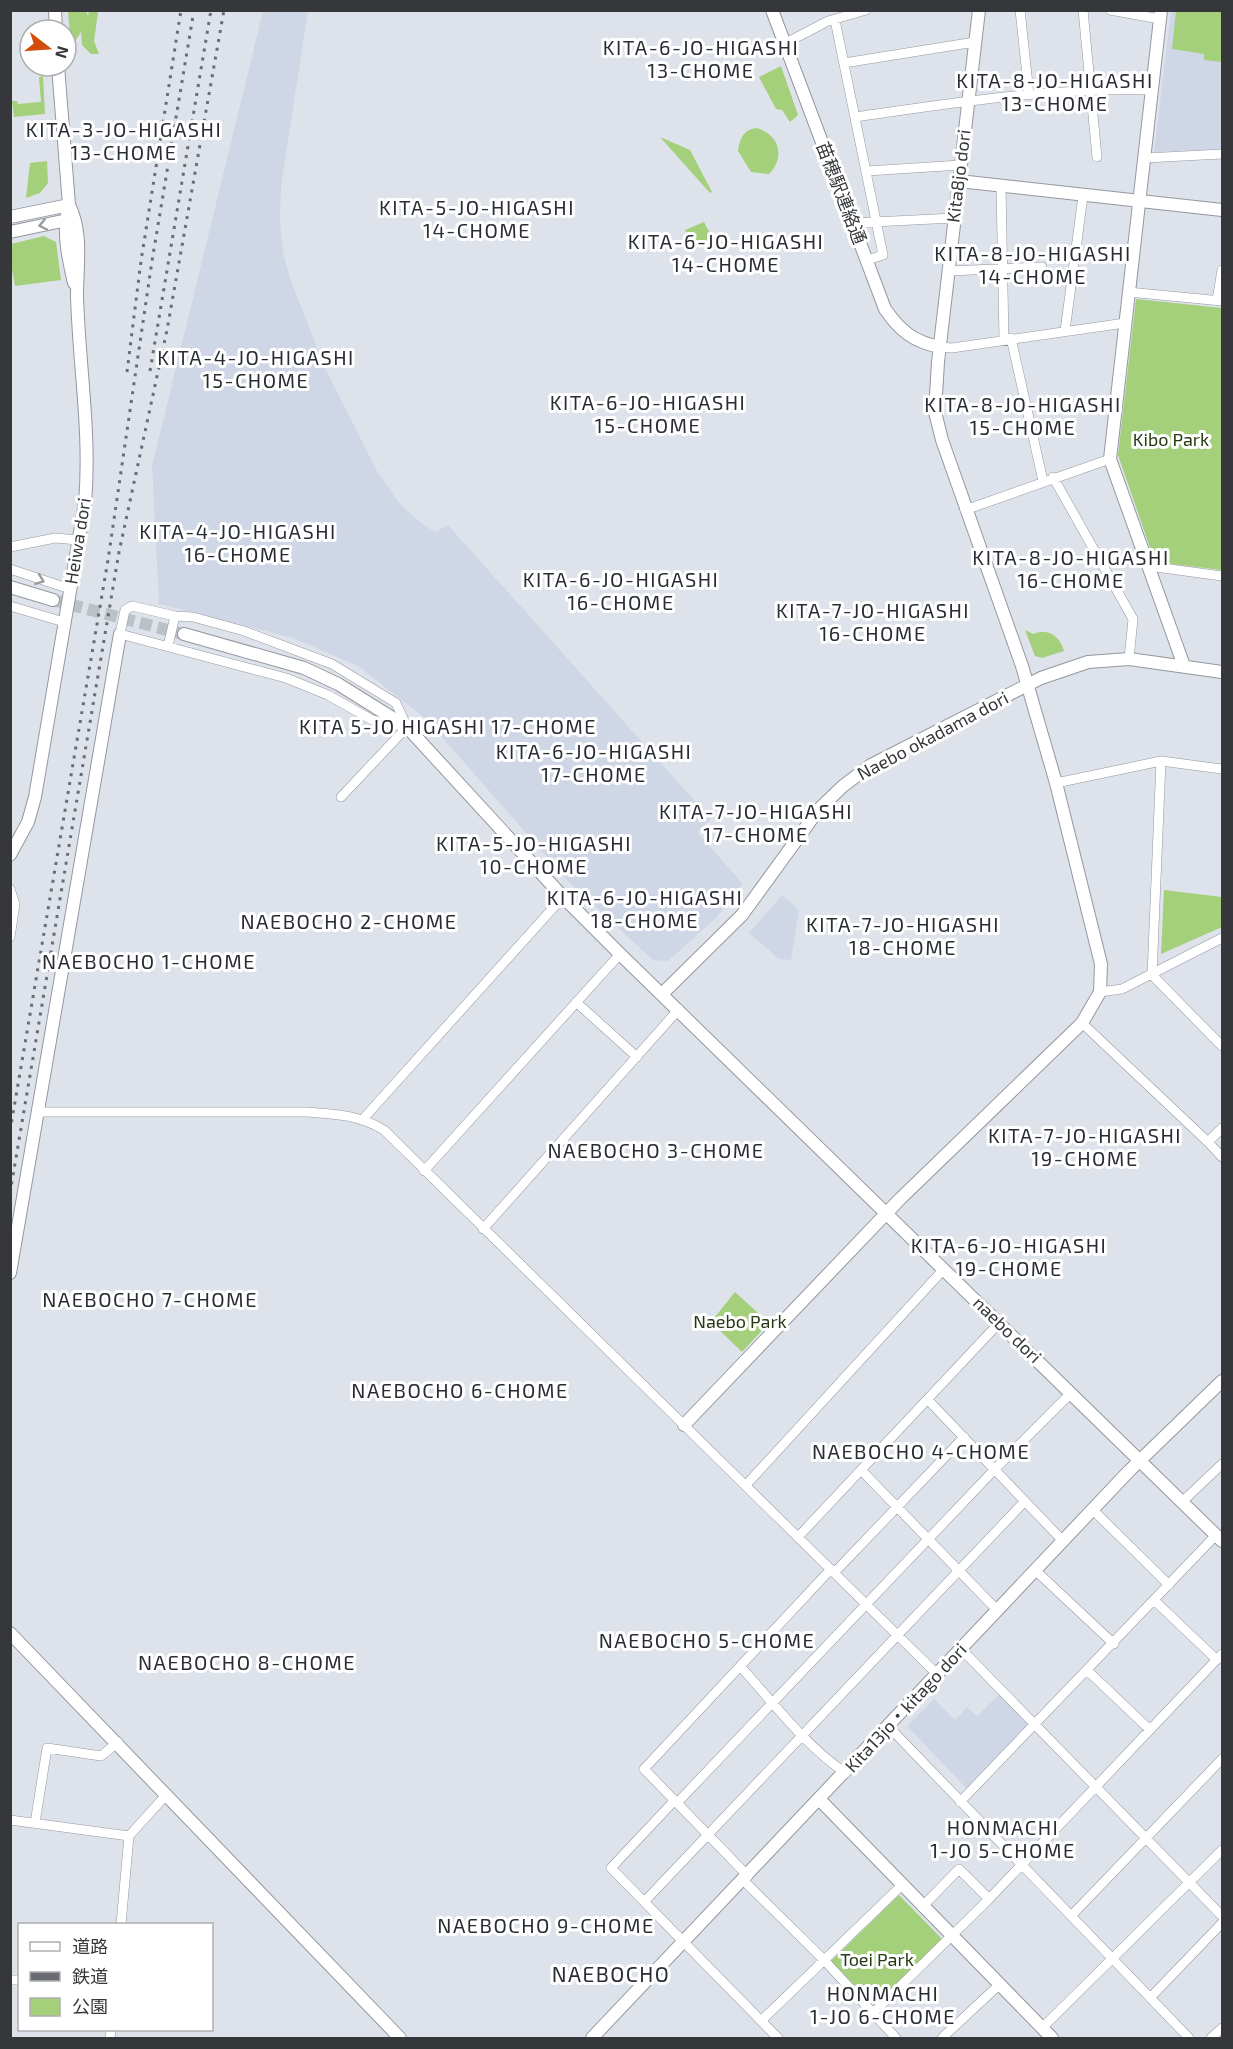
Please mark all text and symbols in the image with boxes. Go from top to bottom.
north arrow [18,18,78,78]
district label: KITA-6-JO-HIGASHI 13-CHOME [603,35,799,82]
text: N [52,44,74,61]
district label: KITA-8-JO-HIGASHI 13-CHOME [956,68,1154,115]
district label: KITA-3-JO-HIGASHI 13-CHOME [26,117,222,164]
street label: Kita8jo dori [941,128,975,224]
street label: 苗穂駅連絡通 [812,138,872,247]
district label: KITA-5-JO-HIGASHI 14-CHOME [379,195,575,242]
one-way arrow [38,218,48,231]
district label: KITA-6-JO-HIGASHI 14-CHOME [628,229,824,276]
district label: KITA-8-JO-HIGASHI 14-CHOME [934,241,1132,288]
district label: KITA-4-JO-HIGASHI 15-CHOME [157,345,355,392]
district label: KITA-6-JO-HIGASHI 15-CHOME [550,390,746,437]
district label: KITA-8-JO-HIGASHI 15-CHOME [924,392,1122,439]
park label: Kibo Park [1133,428,1209,450]
street label: Heiwa dori [59,496,95,586]
district label: KITA-4-JO-HIGASHI 16-CHOME [139,519,337,566]
district label: KITA-8-JO-HIGASHI 16-CHOME [972,545,1170,592]
district label: KITA-6-JO-HIGASHI 16-CHOME [523,567,719,614]
one-way arrow [34,573,45,586]
district label: KITA-7-JO-HIGASHI 16-CHOME [776,598,970,645]
street label: Naebo okadama dori [853,686,1012,784]
district label: KITA 5-JO HIGASHI 17-CHOME [299,714,597,738]
district label: KITA-6-JO-HIGASHI 17-CHOME [496,739,692,786]
district label: KITA-7-JO-HIGASHI 17-CHOME [659,799,853,846]
district label: KITA-5-JO-HIGASHI 10-CHOME [436,831,632,878]
district label: KITA-6-JO-HIGASHI 18-CHOME [547,885,743,932]
district label: NAEBOCHO 2-CHOME [240,909,458,933]
district label: KITA-7-JO-HIGASHI 18-CHOME [806,912,1000,959]
district label: NAEBOCHO 1-CHOME [42,949,256,973]
district label: KITA-7-JO-HIGASHI 19-CHOME [988,1123,1182,1170]
district label: NAEBOCHO 3-CHOME [547,1138,765,1162]
district label: KITA-6-JO-HIGASHI 19-CHOME [911,1233,1107,1280]
district label: NAEBOCHO 7-CHOME [42,1287,258,1311]
street label: naebo dori [969,1291,1047,1367]
park label: Naebo Park [693,1310,787,1332]
district label: NAEBOCHO 6-CHOME [351,1378,569,1402]
district label: NAEBOCHO 4-CHOME [812,1439,1030,1463]
district label: NAEBOCHO 5-CHOME [599,1628,815,1652]
street label: Kita13jo・kitago dori [840,1638,971,1776]
district label: NAEBOCHO 8-CHOME [138,1650,356,1674]
district label: HONMACHI 1-JO 5-CHOME [930,1815,1076,1862]
district label: NAEBOCHO 9-CHOME [437,1913,655,1937]
legend [18,1923,213,2031]
text: 道路 [72,1935,108,1957]
park label: Toei Park [840,1948,914,1970]
district label: NAEBOCHO [552,1961,670,1986]
text: 鉄道 [72,1965,108,1987]
district label: HONMACHI 1-JO 6-CHOME [810,1981,956,2028]
text: 公園 [72,1995,108,2017]

